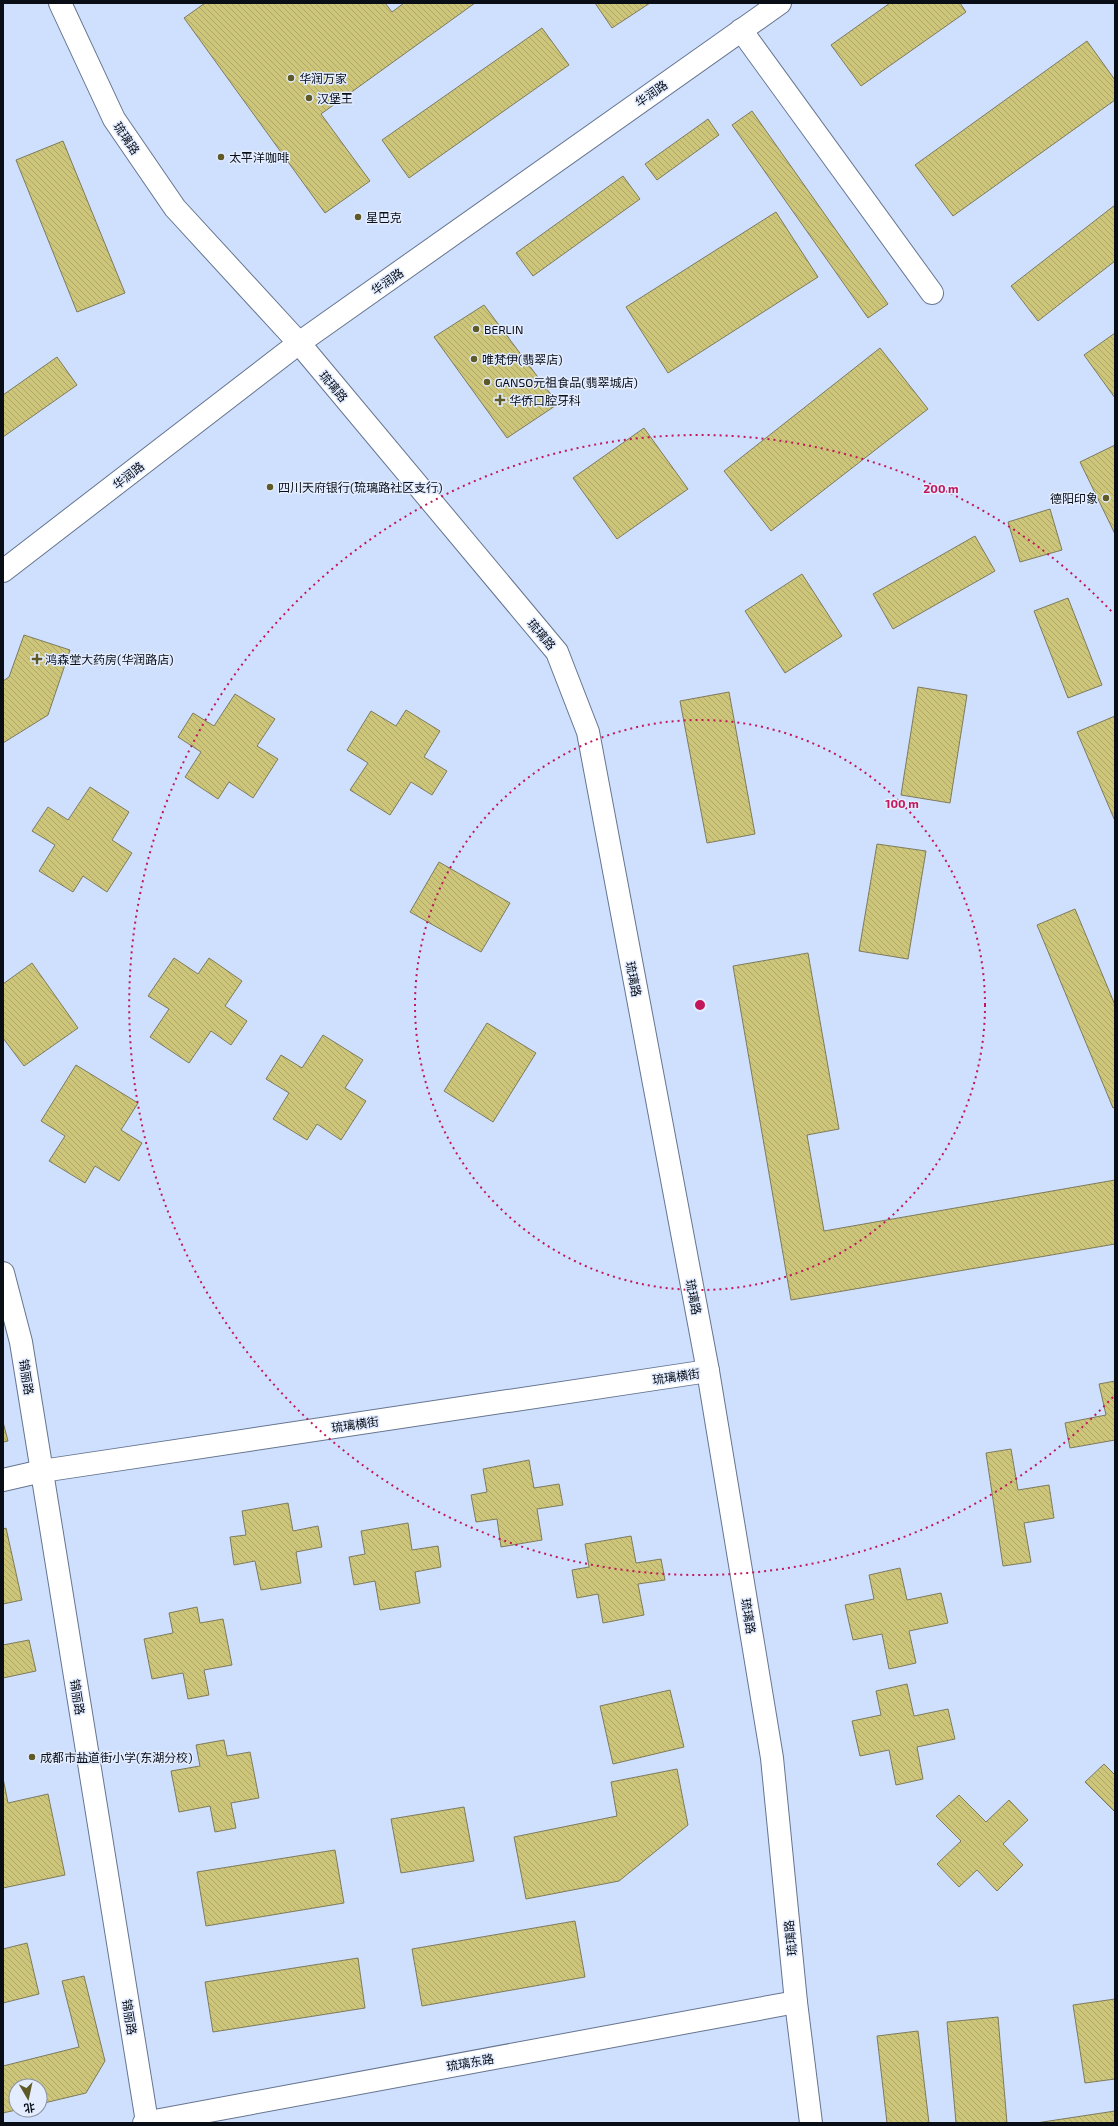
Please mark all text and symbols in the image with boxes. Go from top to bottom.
place label: 华润万家 [299,71,347,85]
marker: 华润万家 [286,73,296,83]
street label: 华润路 [632,77,670,109]
place label: 汉堡王 [317,91,353,105]
marker: 汉堡王 [304,93,314,103]
street label: 琉璃路 [111,119,143,157]
place label: 太平洋咖啡 [229,150,289,164]
marker: 太平洋咖啡 [216,152,226,162]
place label: 星巴克 [366,210,402,224]
marker: 星巴克 [353,212,363,222]
street label: 华润路 [368,265,406,297]
place label: BERLIN [484,322,523,336]
marker: BERLIN [471,324,481,334]
place label: 唯梵伊(翡翠店) [482,352,563,366]
marker: 唯梵伊(翡翠店) [469,354,479,364]
street label: 琉璃路 [317,368,351,404]
place label: GANSO元祖食品(翡翠城店) [495,375,638,389]
marker: GANSO元祖食品(翡翠城店) [482,377,492,387]
place label: 华侨口腔牙科 [509,393,581,407]
marker: 华侨口腔牙科 [494,394,506,406]
street label: 华润路 [110,458,146,492]
place label: 四川天府银行(琉璃路社区支行) [278,480,443,494]
text: 200 m [923,481,959,495]
marker: 四川天府银行(琉璃路社区支行) [265,482,275,492]
place label: 德阳印象 [1050,491,1098,505]
marker: 德阳印象 [1101,493,1111,503]
street label: 琉璃路 [525,616,559,652]
place label: 鸿森堂大药房(华润路店) [45,652,174,666]
marker: 鸿森堂大药房(华润路店) [32,654,42,664]
text: 100 m [885,796,919,810]
street label: 琉璃路 [624,960,644,998]
centre of rings [693,998,707,1012]
street label: 琉璃路 [684,1278,704,1316]
street label: 锦丽路 [17,1358,37,1396]
street label: 琉璃横街 [651,1366,701,1386]
street label: 琉璃横街 [330,1414,380,1434]
street label: 琉璃路 [739,1597,759,1635]
street label: 锦丽路 [68,1678,88,1716]
place label: 成都市盐道街小学(东湖分校) [40,1750,193,1764]
marker: 成都市盐道街小学(东湖分校) [27,1752,37,1762]
street label: 琉璃路 [781,1919,799,1957]
street label: 锦丽路 [120,1998,140,2036]
street label: 琉璃东路 [445,2051,495,2073]
north arrow [8,2078,48,2118]
text: 北 [23,2101,36,2116]

